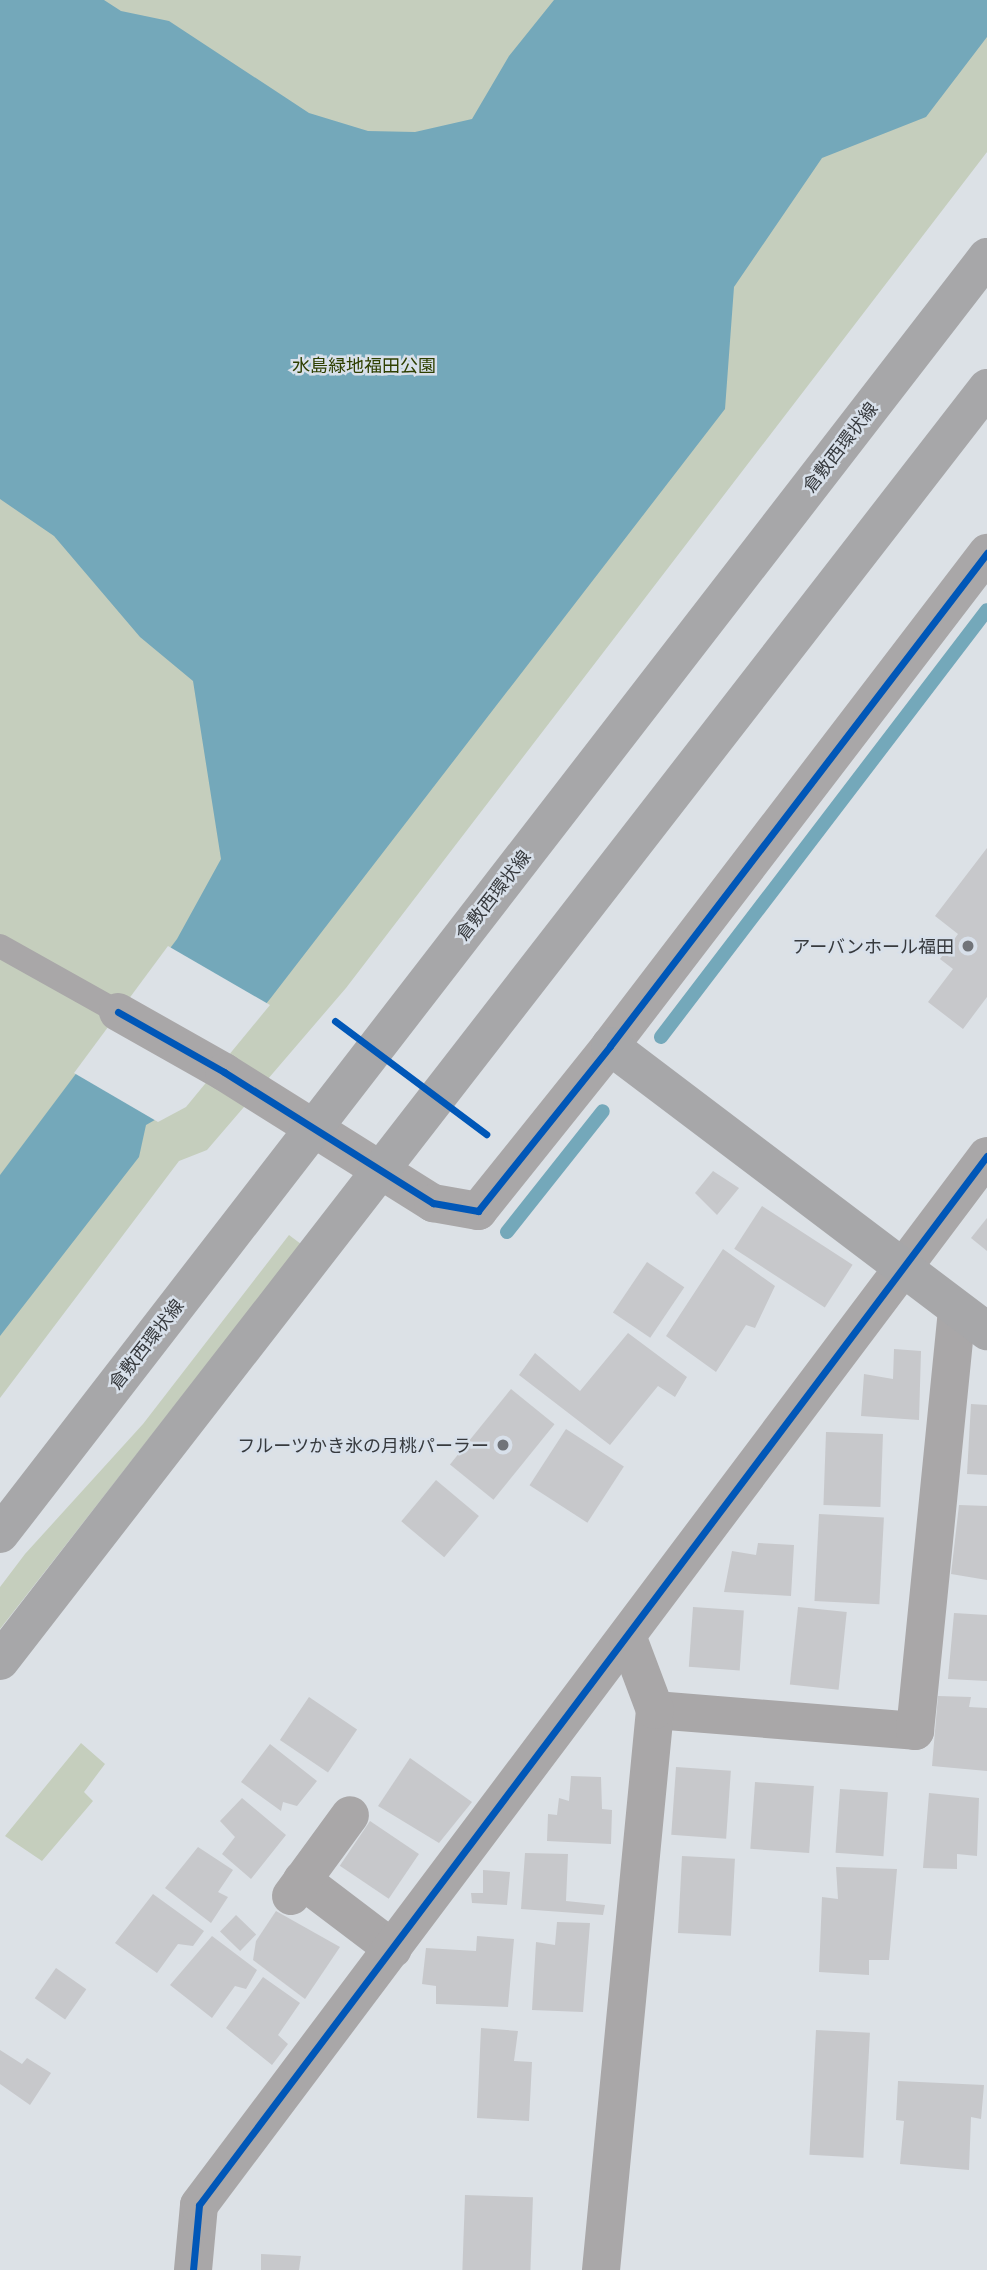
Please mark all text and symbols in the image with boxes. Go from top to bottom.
park label: 水島緑地福田公園 [292,354,436,376]
street label: 倉敷西環状線 [798,398,882,496]
street label: 倉敷西環状線 [451,846,535,944]
place label: アーバンホール福田 [793,935,954,957]
marker: アーバンホール福田 [960,938,976,954]
street label: 倉敷西環状線 [104,1295,188,1393]
place label: フルーツかき氷の月桃パーラー [237,1434,489,1456]
marker: フルーツかき氷の月桃パーラー [495,1437,511,1453]

